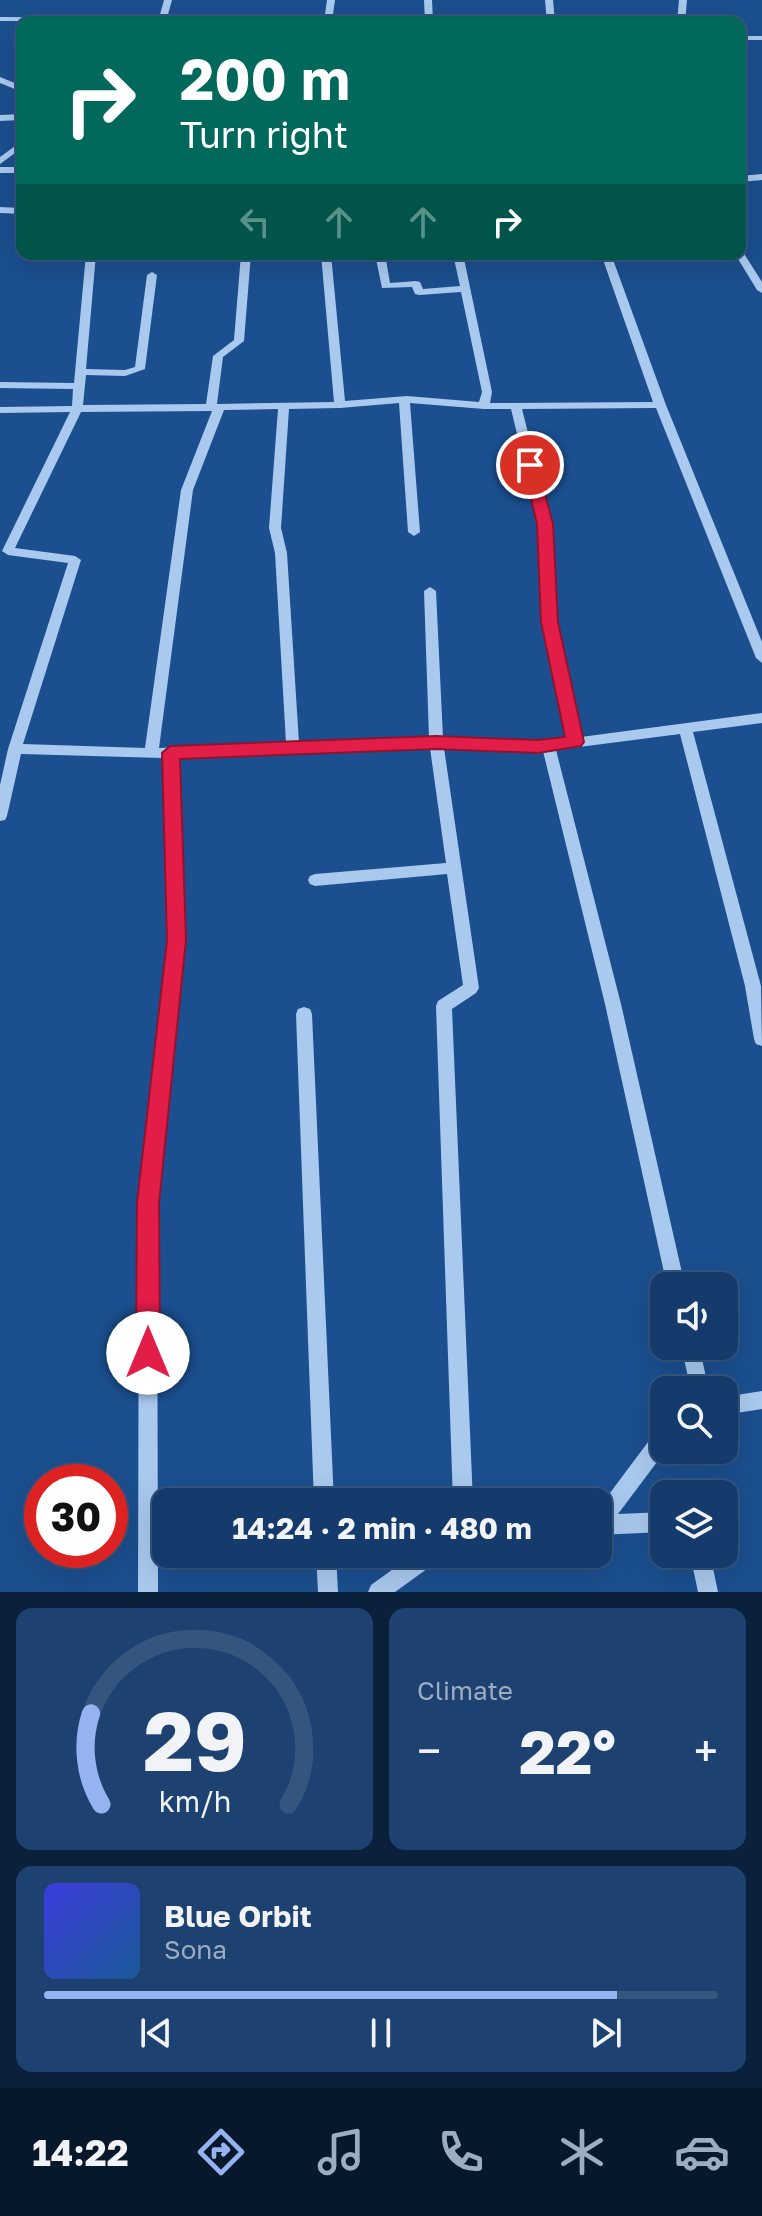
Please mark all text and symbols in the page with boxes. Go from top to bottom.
text: 200 m [180,45,350,112]
icon: right [48,48,152,152]
text: Turn right [180,113,348,156]
icon: left [233,200,277,244]
icon: ahead [317,200,361,244]
icon: ahead [401,200,445,244]
icon: right [485,200,529,244]
pin [496,431,564,499]
icon: arrive [508,443,552,487]
map controls [650,1272,738,1568]
button: sound [650,1272,738,1360]
position arrow [106,1311,190,1395]
button: search [650,1376,738,1464]
speed limit sign: 30 [24,1464,128,1568]
button: layers [650,1480,738,1568]
text: 14:24 · 2 min · 480 m [232,1510,532,1546]
text: Climate [417,1675,513,1706]
text: 29 [143,1689,246,1789]
text: 22° [519,1715,616,1787]
text: − [417,1724,441,1777]
text: + [694,1724,718,1777]
text: km/h [158,1784,231,1818]
text: Blue Orbit [164,1898,312,1934]
text: Sona [164,1934,227,1965]
icon: previous [134,2011,178,2055]
icon: pause [359,2011,403,2055]
icon: next [584,2011,628,2055]
icon: directions [193,2124,249,2180]
icon: music [313,2124,369,2180]
icon: phone [433,2124,489,2180]
icon: climate [554,2124,610,2180]
icon: car [674,2124,730,2180]
text: 14:22 [32,2131,129,2174]

